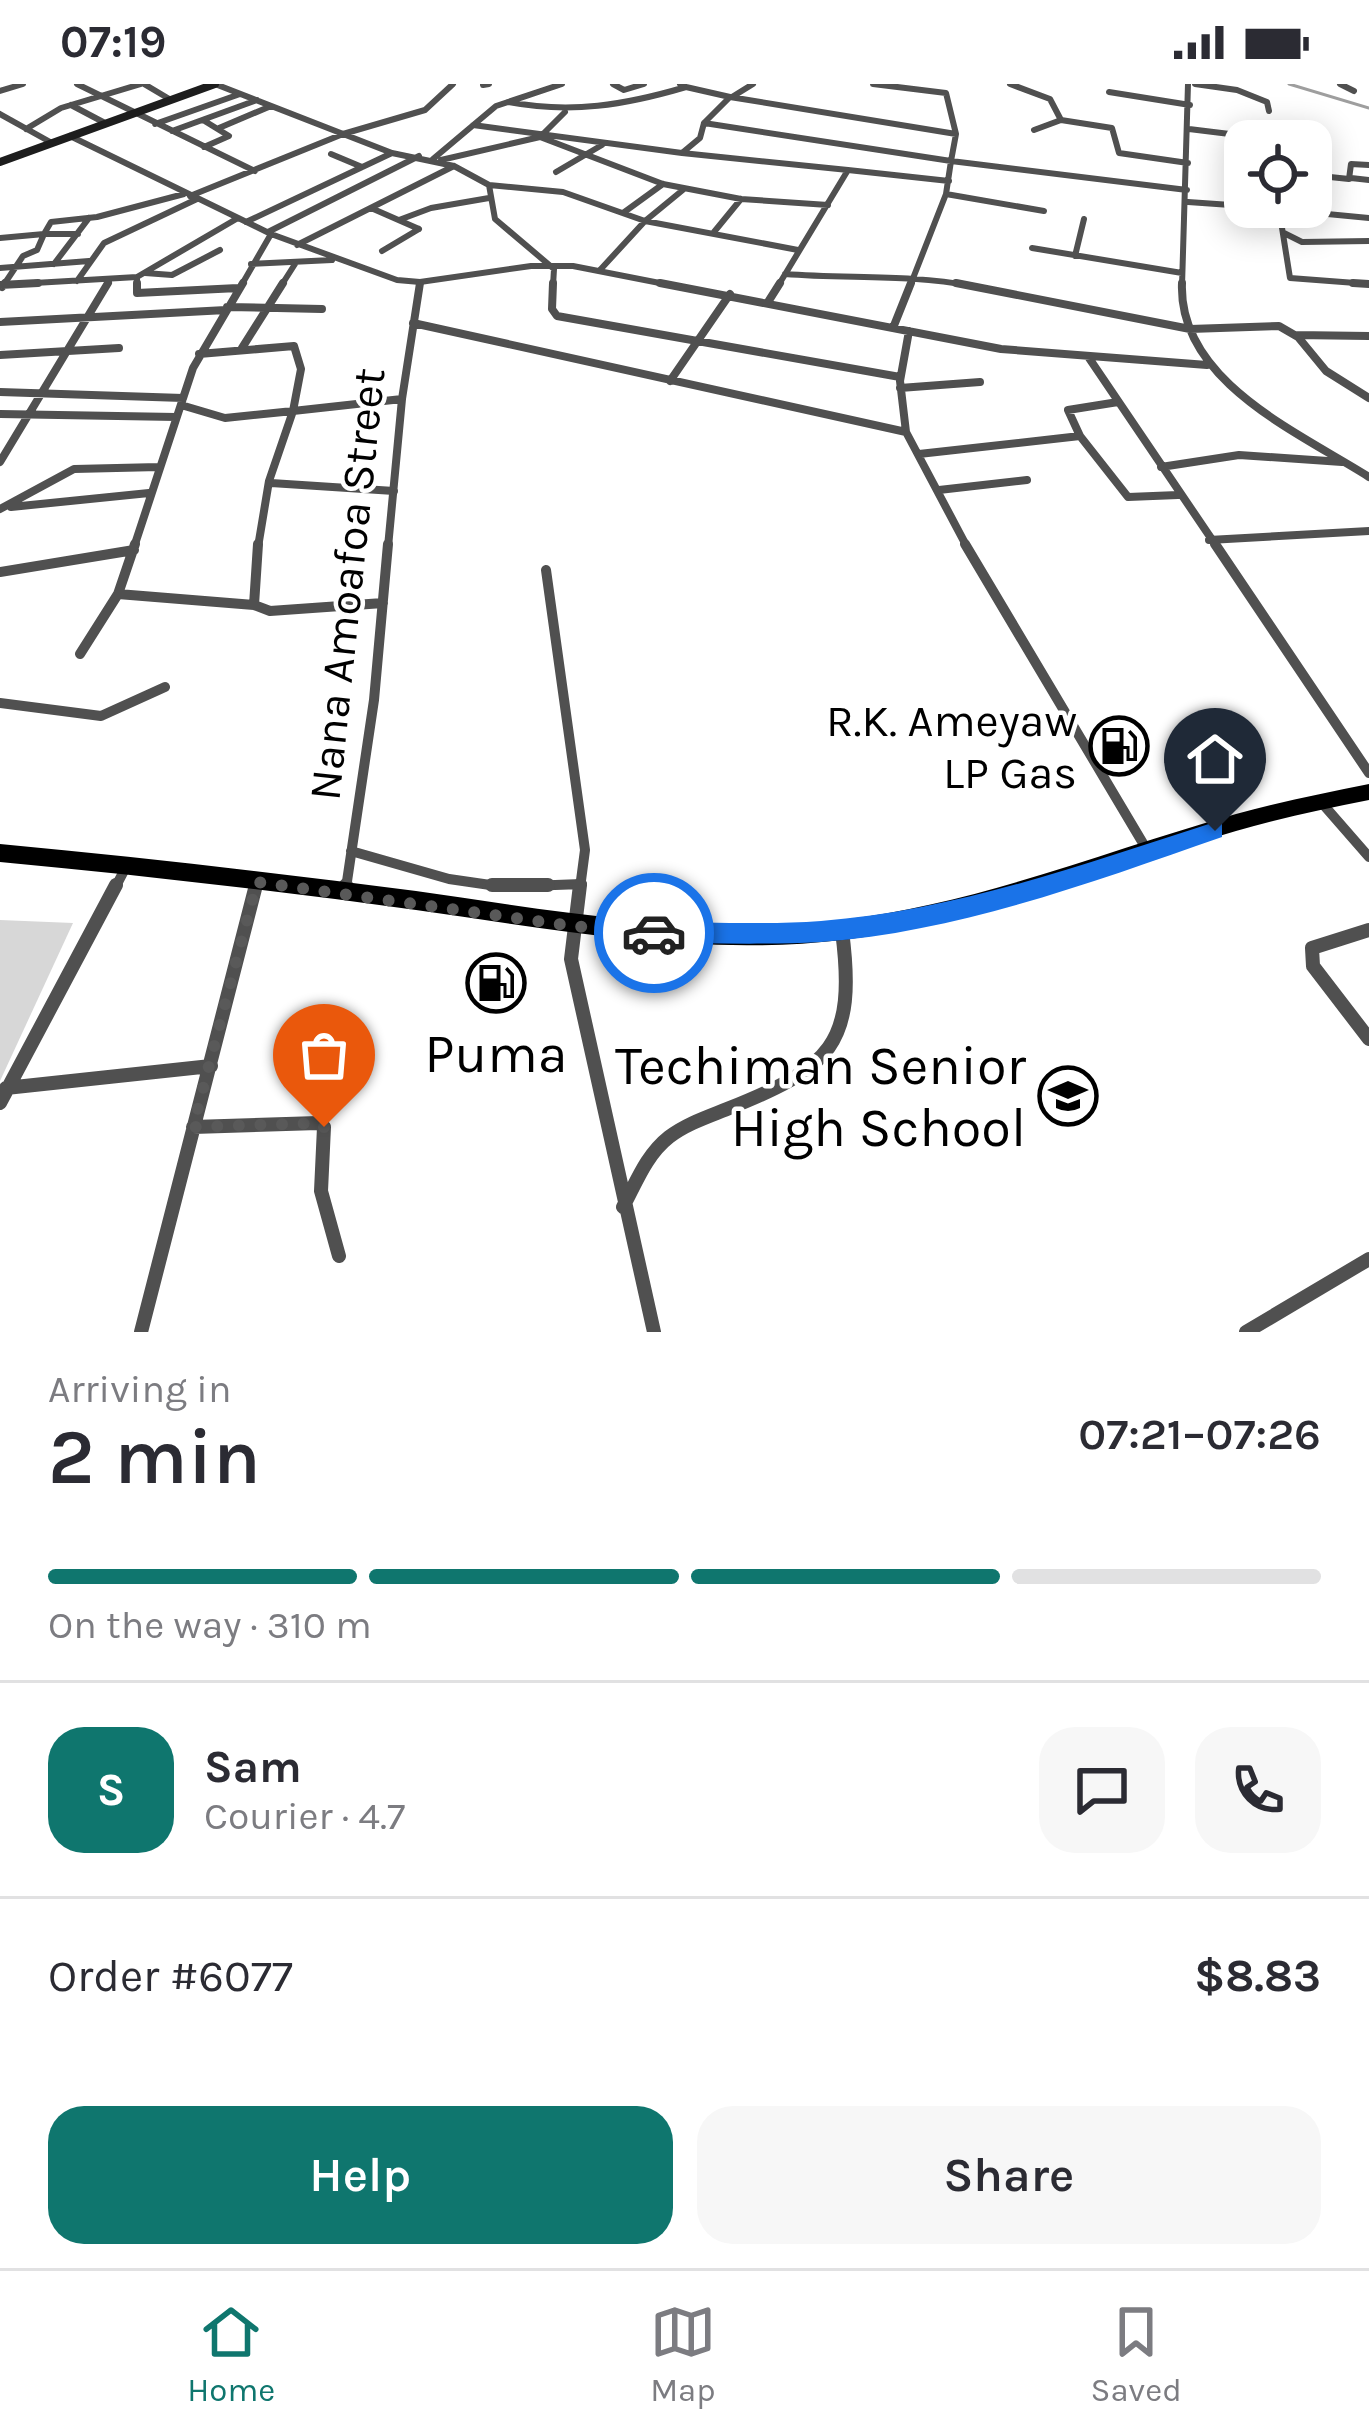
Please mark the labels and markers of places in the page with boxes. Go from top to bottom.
place label: R.K. Ameyaw LP Gas [826,695,1077,799]
pin [1164,708,1266,831]
fuel station icon: R.K. Ameyaw LP Gas [1088,715,1150,777]
fuel station icon: Puma [465,952,527,1014]
pin [273,1004,375,1127]
place label: Puma [425,1022,567,1086]
place label: Techiman Senior High School [615,1034,1026,1160]
school or university icon: Techiman Senior High School [1037,1065,1099,1127]

